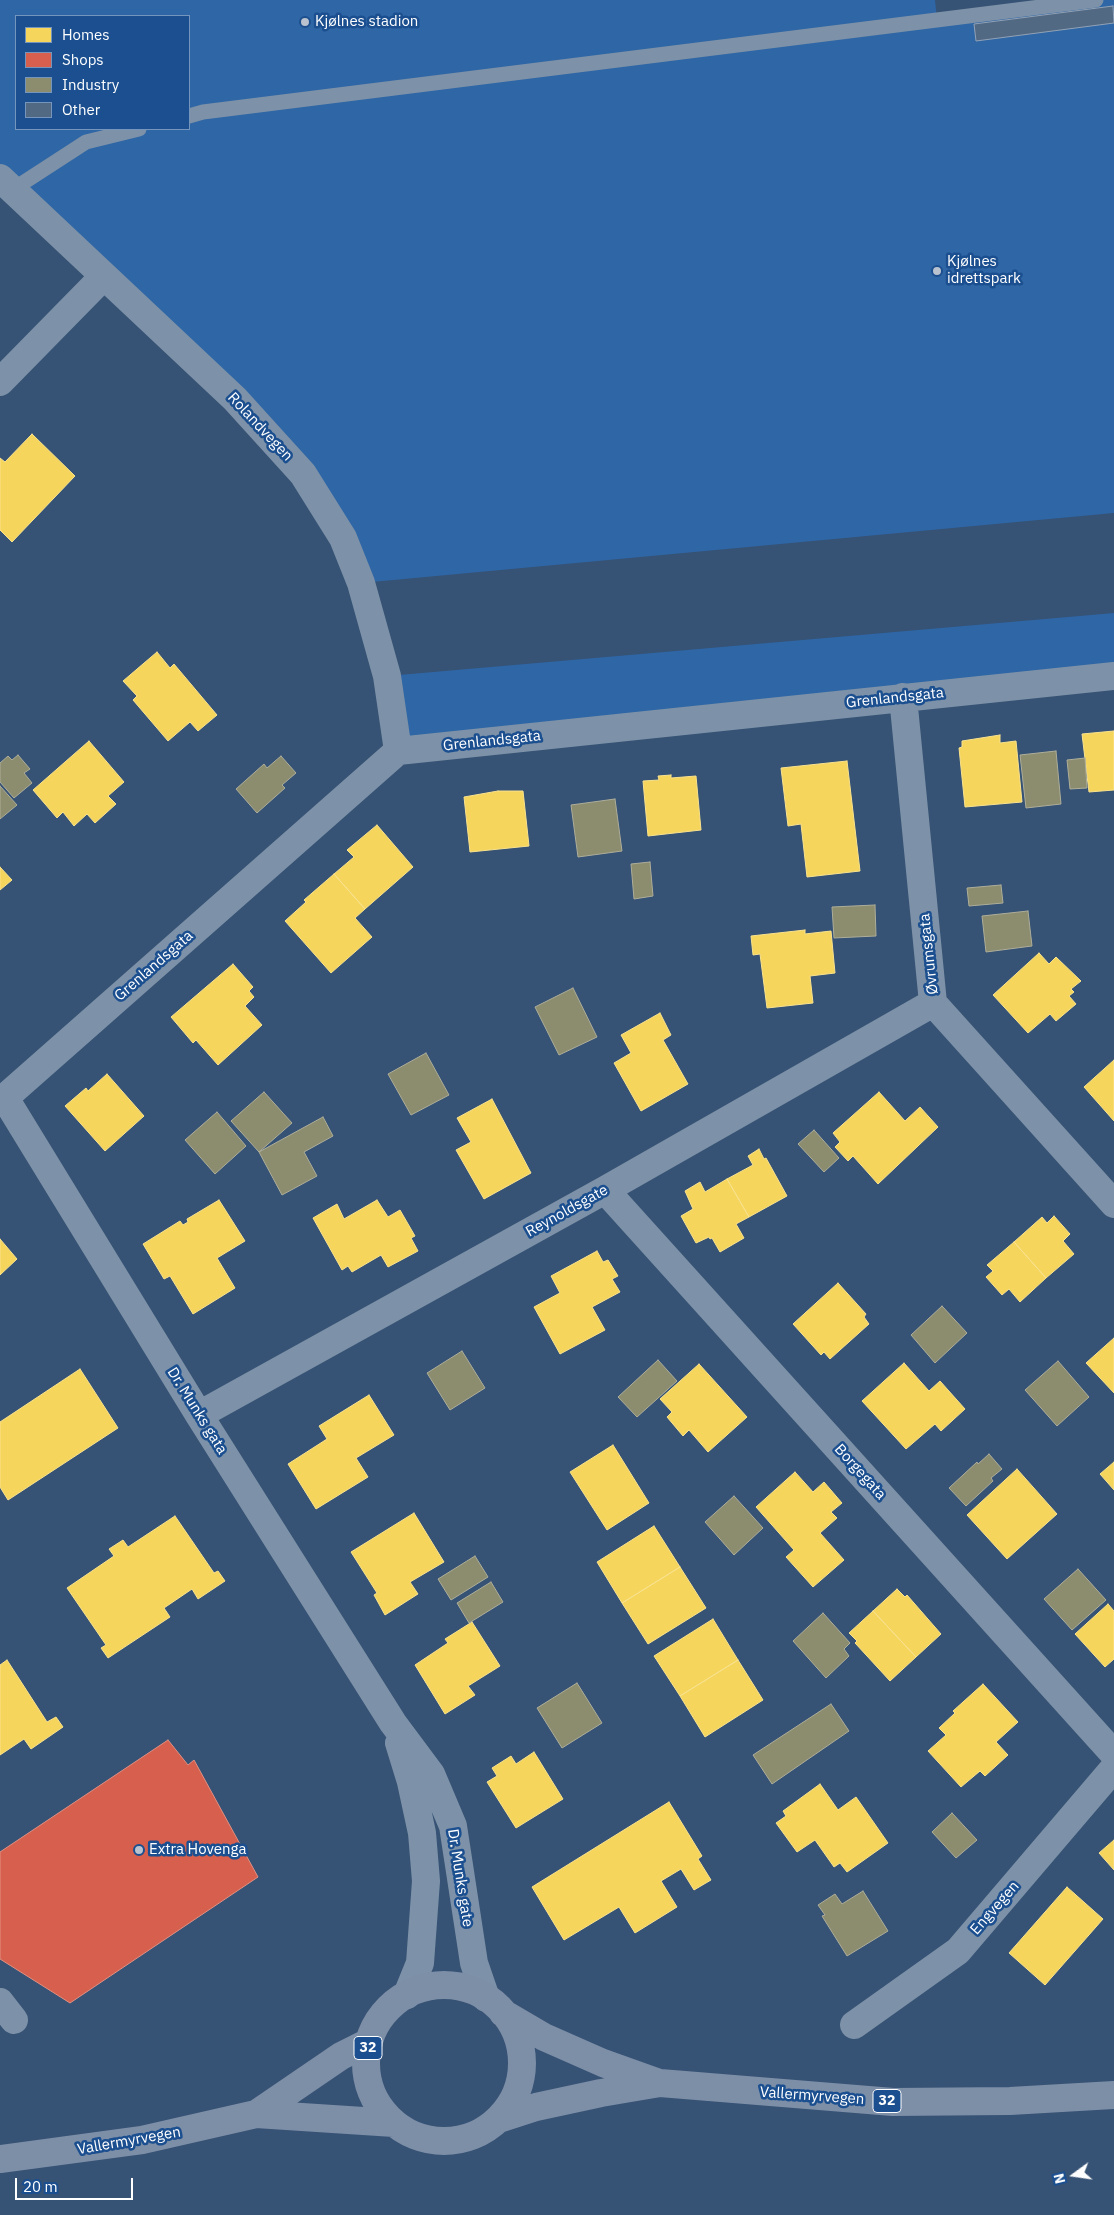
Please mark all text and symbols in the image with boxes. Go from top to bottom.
place label: Kjølnes stadion [315,13,418,31]
legend [15,15,190,130]
marker: Kjølnes stadion [299,16,311,28]
text: Homes [62,25,110,44]
text: Shops [62,50,104,69]
text: Industry [62,75,119,94]
text: Other [62,100,100,119]
place label: Kjølnes idrettspark [947,253,1021,288]
marker: Kjølnes idrettspark [931,265,943,277]
street label: Rolandvegen [224,389,296,465]
street label: Grenlandsgata [845,684,945,712]
street label: Grenlandsgata [442,727,542,755]
street label: Øvrumsgata [916,913,942,995]
street label: Grenlandsgata [111,927,197,1005]
street label: Reynoldsgate [523,1181,611,1241]
street label: Dr. Munks gata [163,1364,231,1458]
street label: Borgegata [830,1440,890,1504]
street label: Dr. Munks gate [443,1828,477,1928]
place label: Extra Hovenga [149,1841,246,1859]
marker: Extra Hovenga [133,1844,145,1856]
street label: Engvegen [967,1877,1023,1939]
road number: 32 [354,2036,382,2060]
street label: Vallermyrvegen [759,2083,865,2109]
road number: 32 [873,2090,901,2112]
street label: Vallermyrvegen [76,2123,182,2159]
north arrow [1049,2150,1099,2200]
scale bar [18,2168,135,2200]
text: N [1049,2172,1069,2186]
text: 20 m [23,2177,58,2196]

